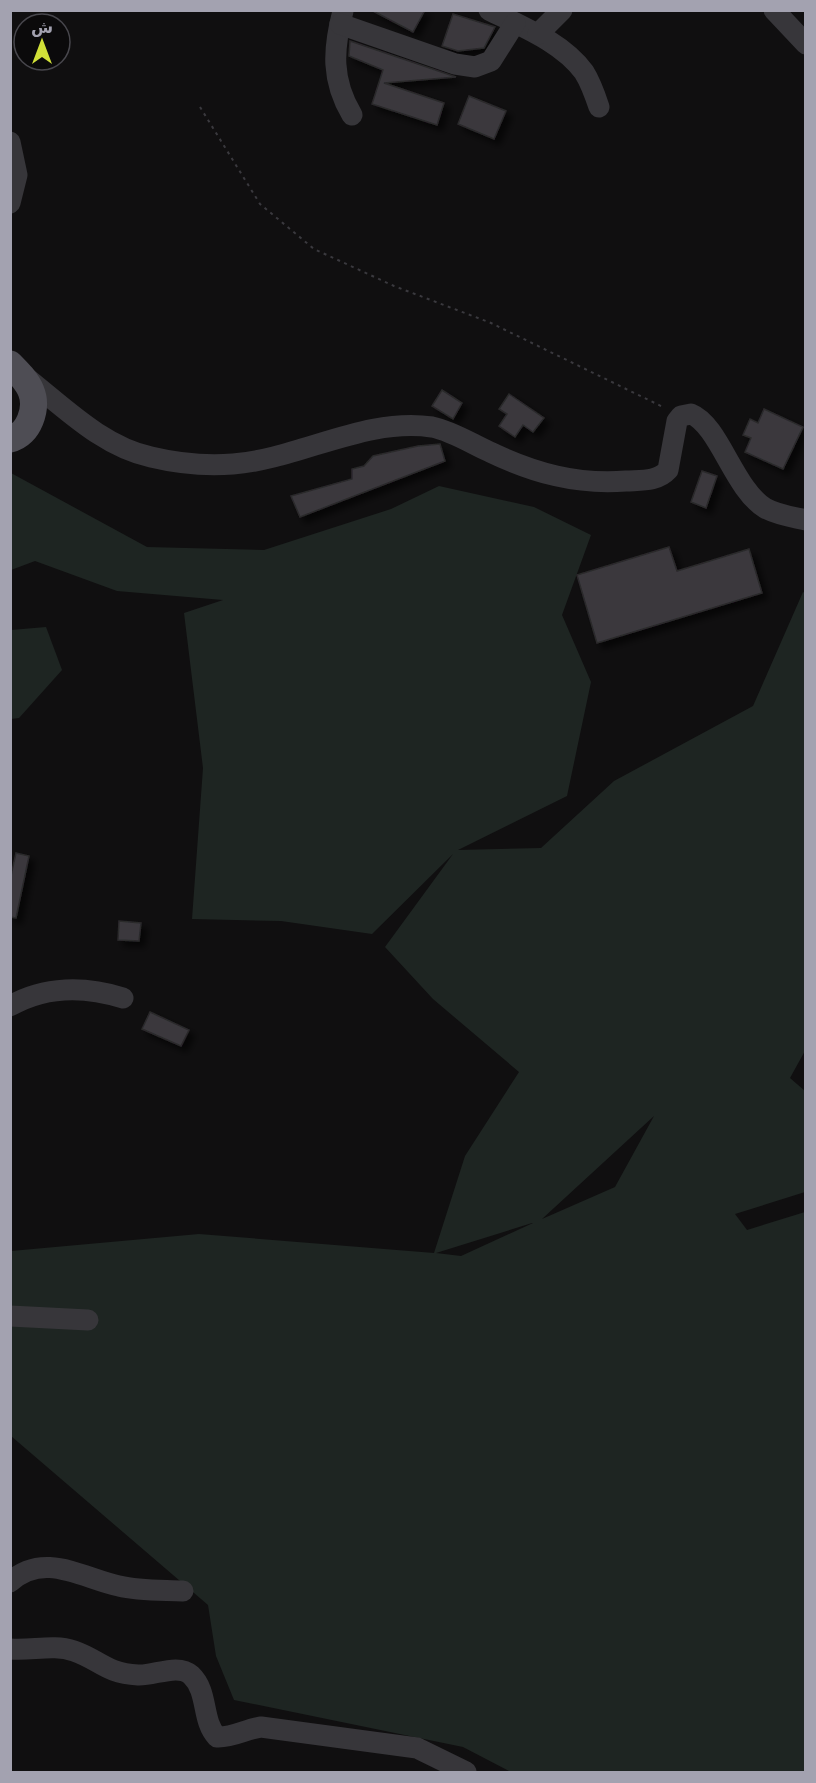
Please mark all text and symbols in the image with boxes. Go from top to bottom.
north arrow [12,12,72,72]
text: ش [31,18,53,37]

